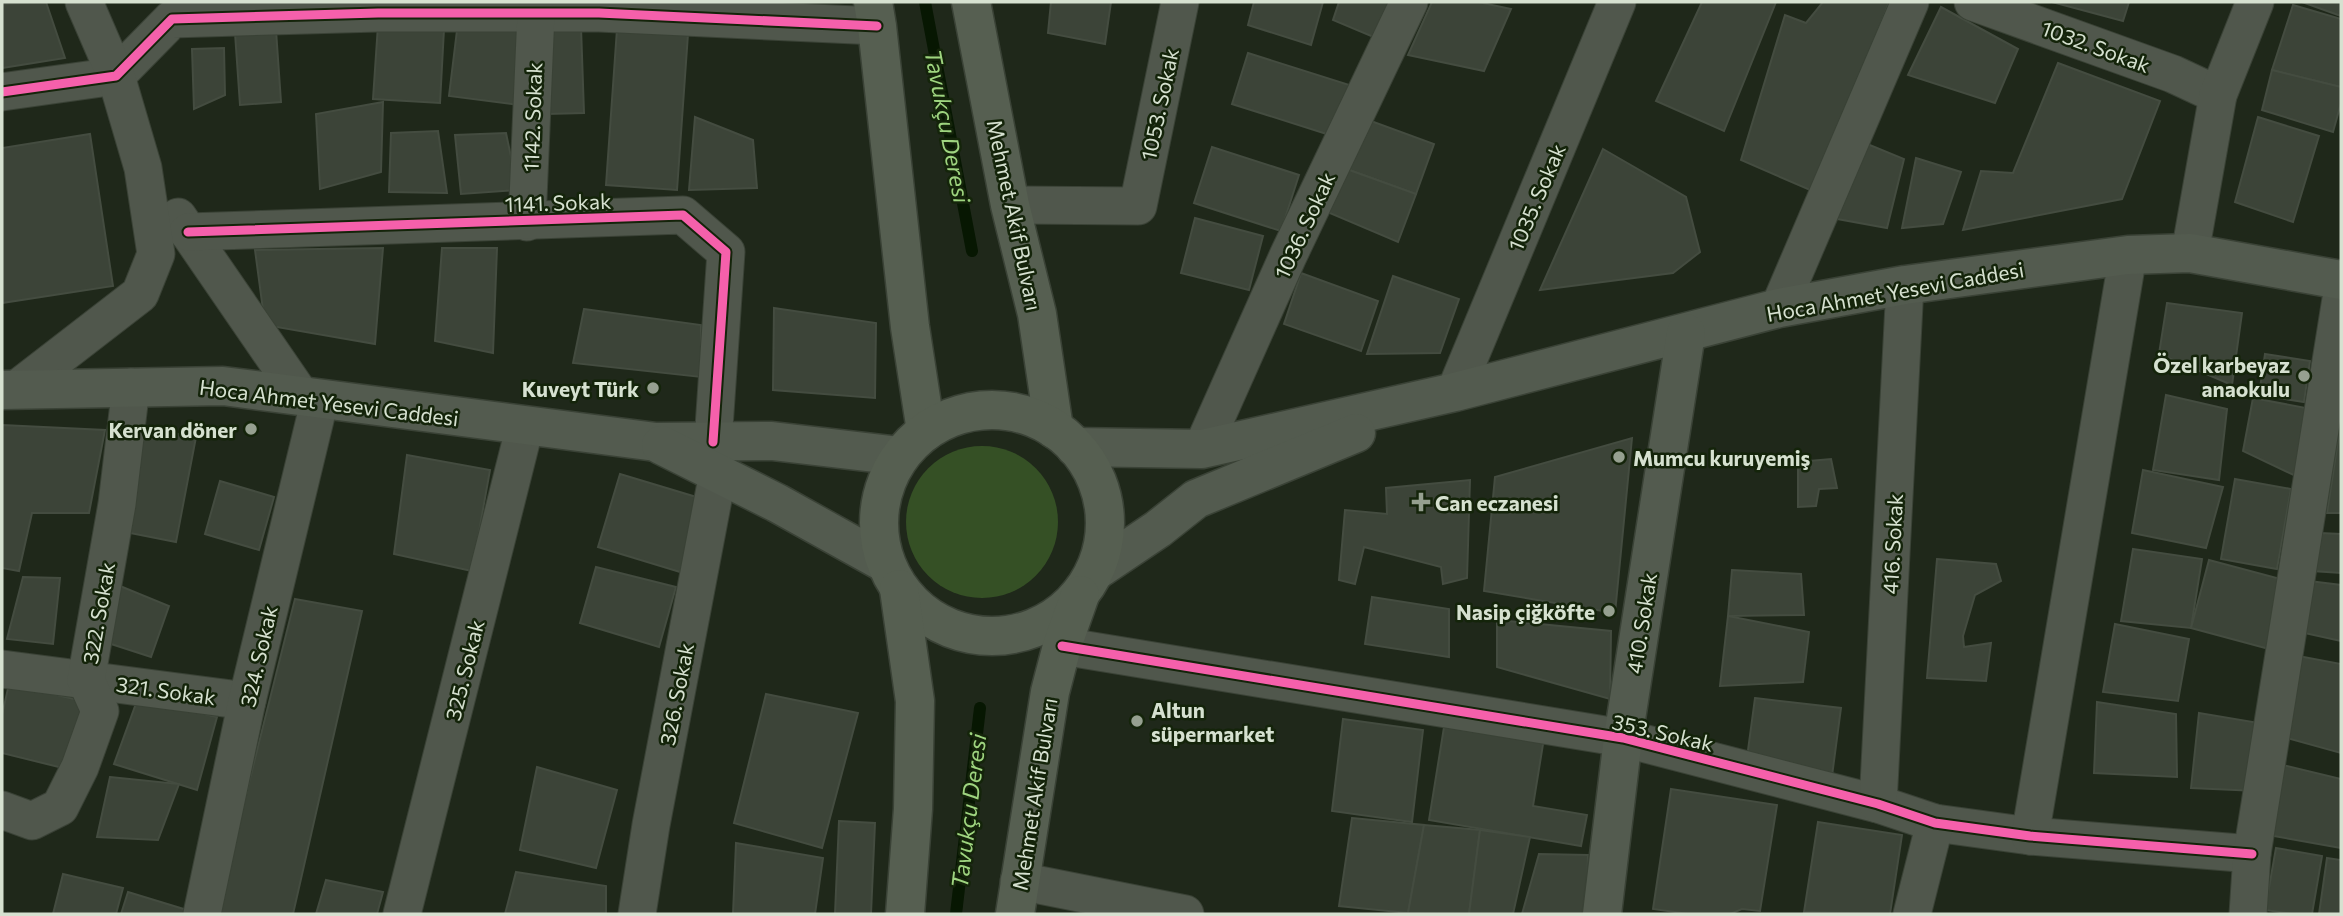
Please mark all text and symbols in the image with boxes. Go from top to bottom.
street label: 1032. Sokak [2038,15,2154,77]
street label: 1053. Sokak [1135,46,1183,162]
water label: Tavukçu Deresi [919,47,977,206]
street label: 1142. Sokak [518,62,546,172]
street label: Mehmet Akif Bulvarı [983,117,1047,313]
street label: 1035. Sokak [1502,140,1570,254]
street label: 1036. Sokak [1268,168,1340,282]
street label: 1141. Sokak [504,188,612,216]
street label: Hoca Ahmet Yesevi Caddesi [1764,256,2026,326]
place label: Özel karbeyaz anaokulu [2153,352,2290,401]
marker: Özel karbeyaz anaokulu [2296,368,2312,384]
street label: Hoca Ahmet Yesevi Caddesi [198,374,460,430]
place label: Kuveyt Türk [522,376,639,401]
marker: Kuveyt Türk [645,380,661,396]
place label: Kervan döner [108,417,237,442]
marker: Kervan döner [243,421,259,437]
place label: Mumcu kuruyemiş [1633,445,1811,470]
marker: Mumcu kuruyemiş [1611,449,1627,465]
place label: Can eczanesi [1435,490,1559,515]
street label: 416. Sokak [1877,493,1907,595]
marker: Can eczanesi [1413,494,1429,510]
street label: 322. Sokak [77,560,119,666]
street label: 410. Sokak [1621,571,1661,675]
place label: Nasip çiğköfte [1456,599,1595,624]
street label: 324. Sokak [234,603,282,709]
marker: Nasip çiğköfte [1601,603,1617,619]
street label: 325. Sokak [439,617,489,723]
street label: 326. Sokak [654,641,698,747]
street label: 321. Sokak [115,671,217,709]
street label: Mehmet Akif Bulvarı [1006,696,1062,892]
place label: Altun süpermarket [1151,697,1274,746]
street label: 353. Sokak [1610,708,1716,756]
marker: Altun süpermarket [1129,713,1145,729]
water label: Tavukçu Deresi [945,731,992,890]

